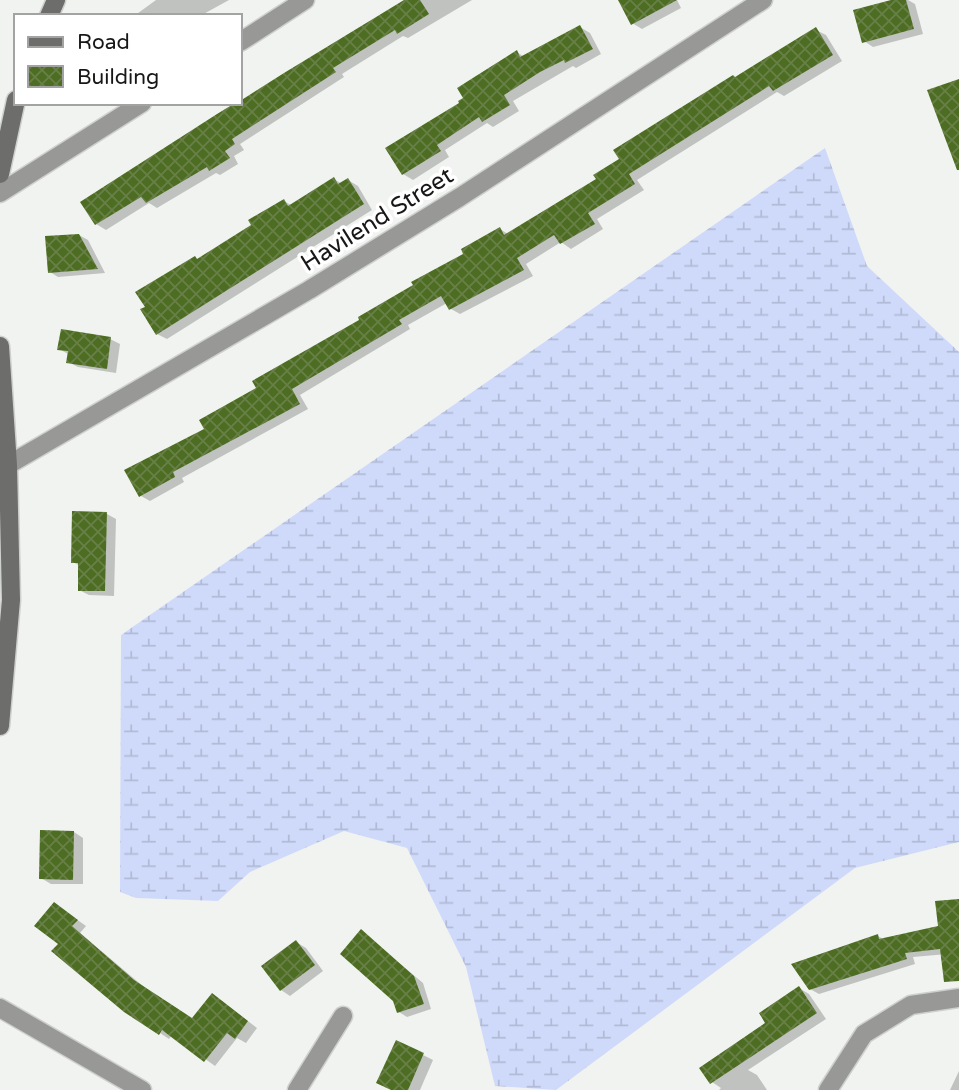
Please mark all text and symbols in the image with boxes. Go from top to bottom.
legend [14,14,242,105]
text: Road [77,30,130,55]
text: Building [77,65,159,90]
street label: Havilend Street [296,161,459,278]

